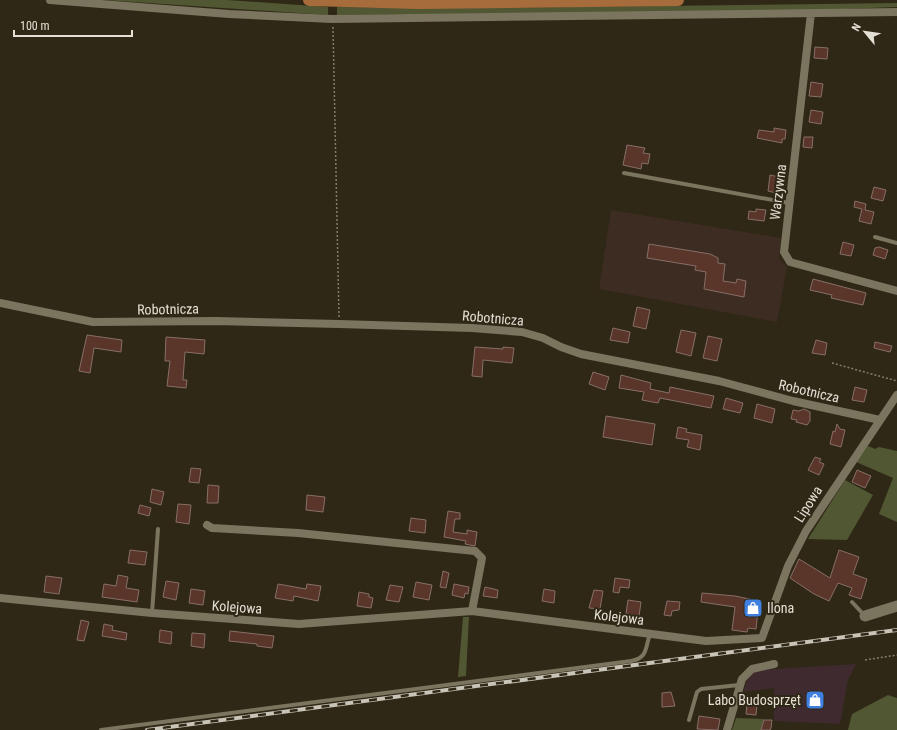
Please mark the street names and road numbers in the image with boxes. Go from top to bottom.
street label: Warzywna [767,163,789,221]
street label: Robotnicza [137,300,199,318]
street label: Robotnicza [461,307,525,329]
street label: Robotnicza [777,376,841,406]
street label: Lipowa [791,483,825,525]
street label: Kolejowa [211,597,263,617]
street label: Kolejowa [593,606,645,628]

